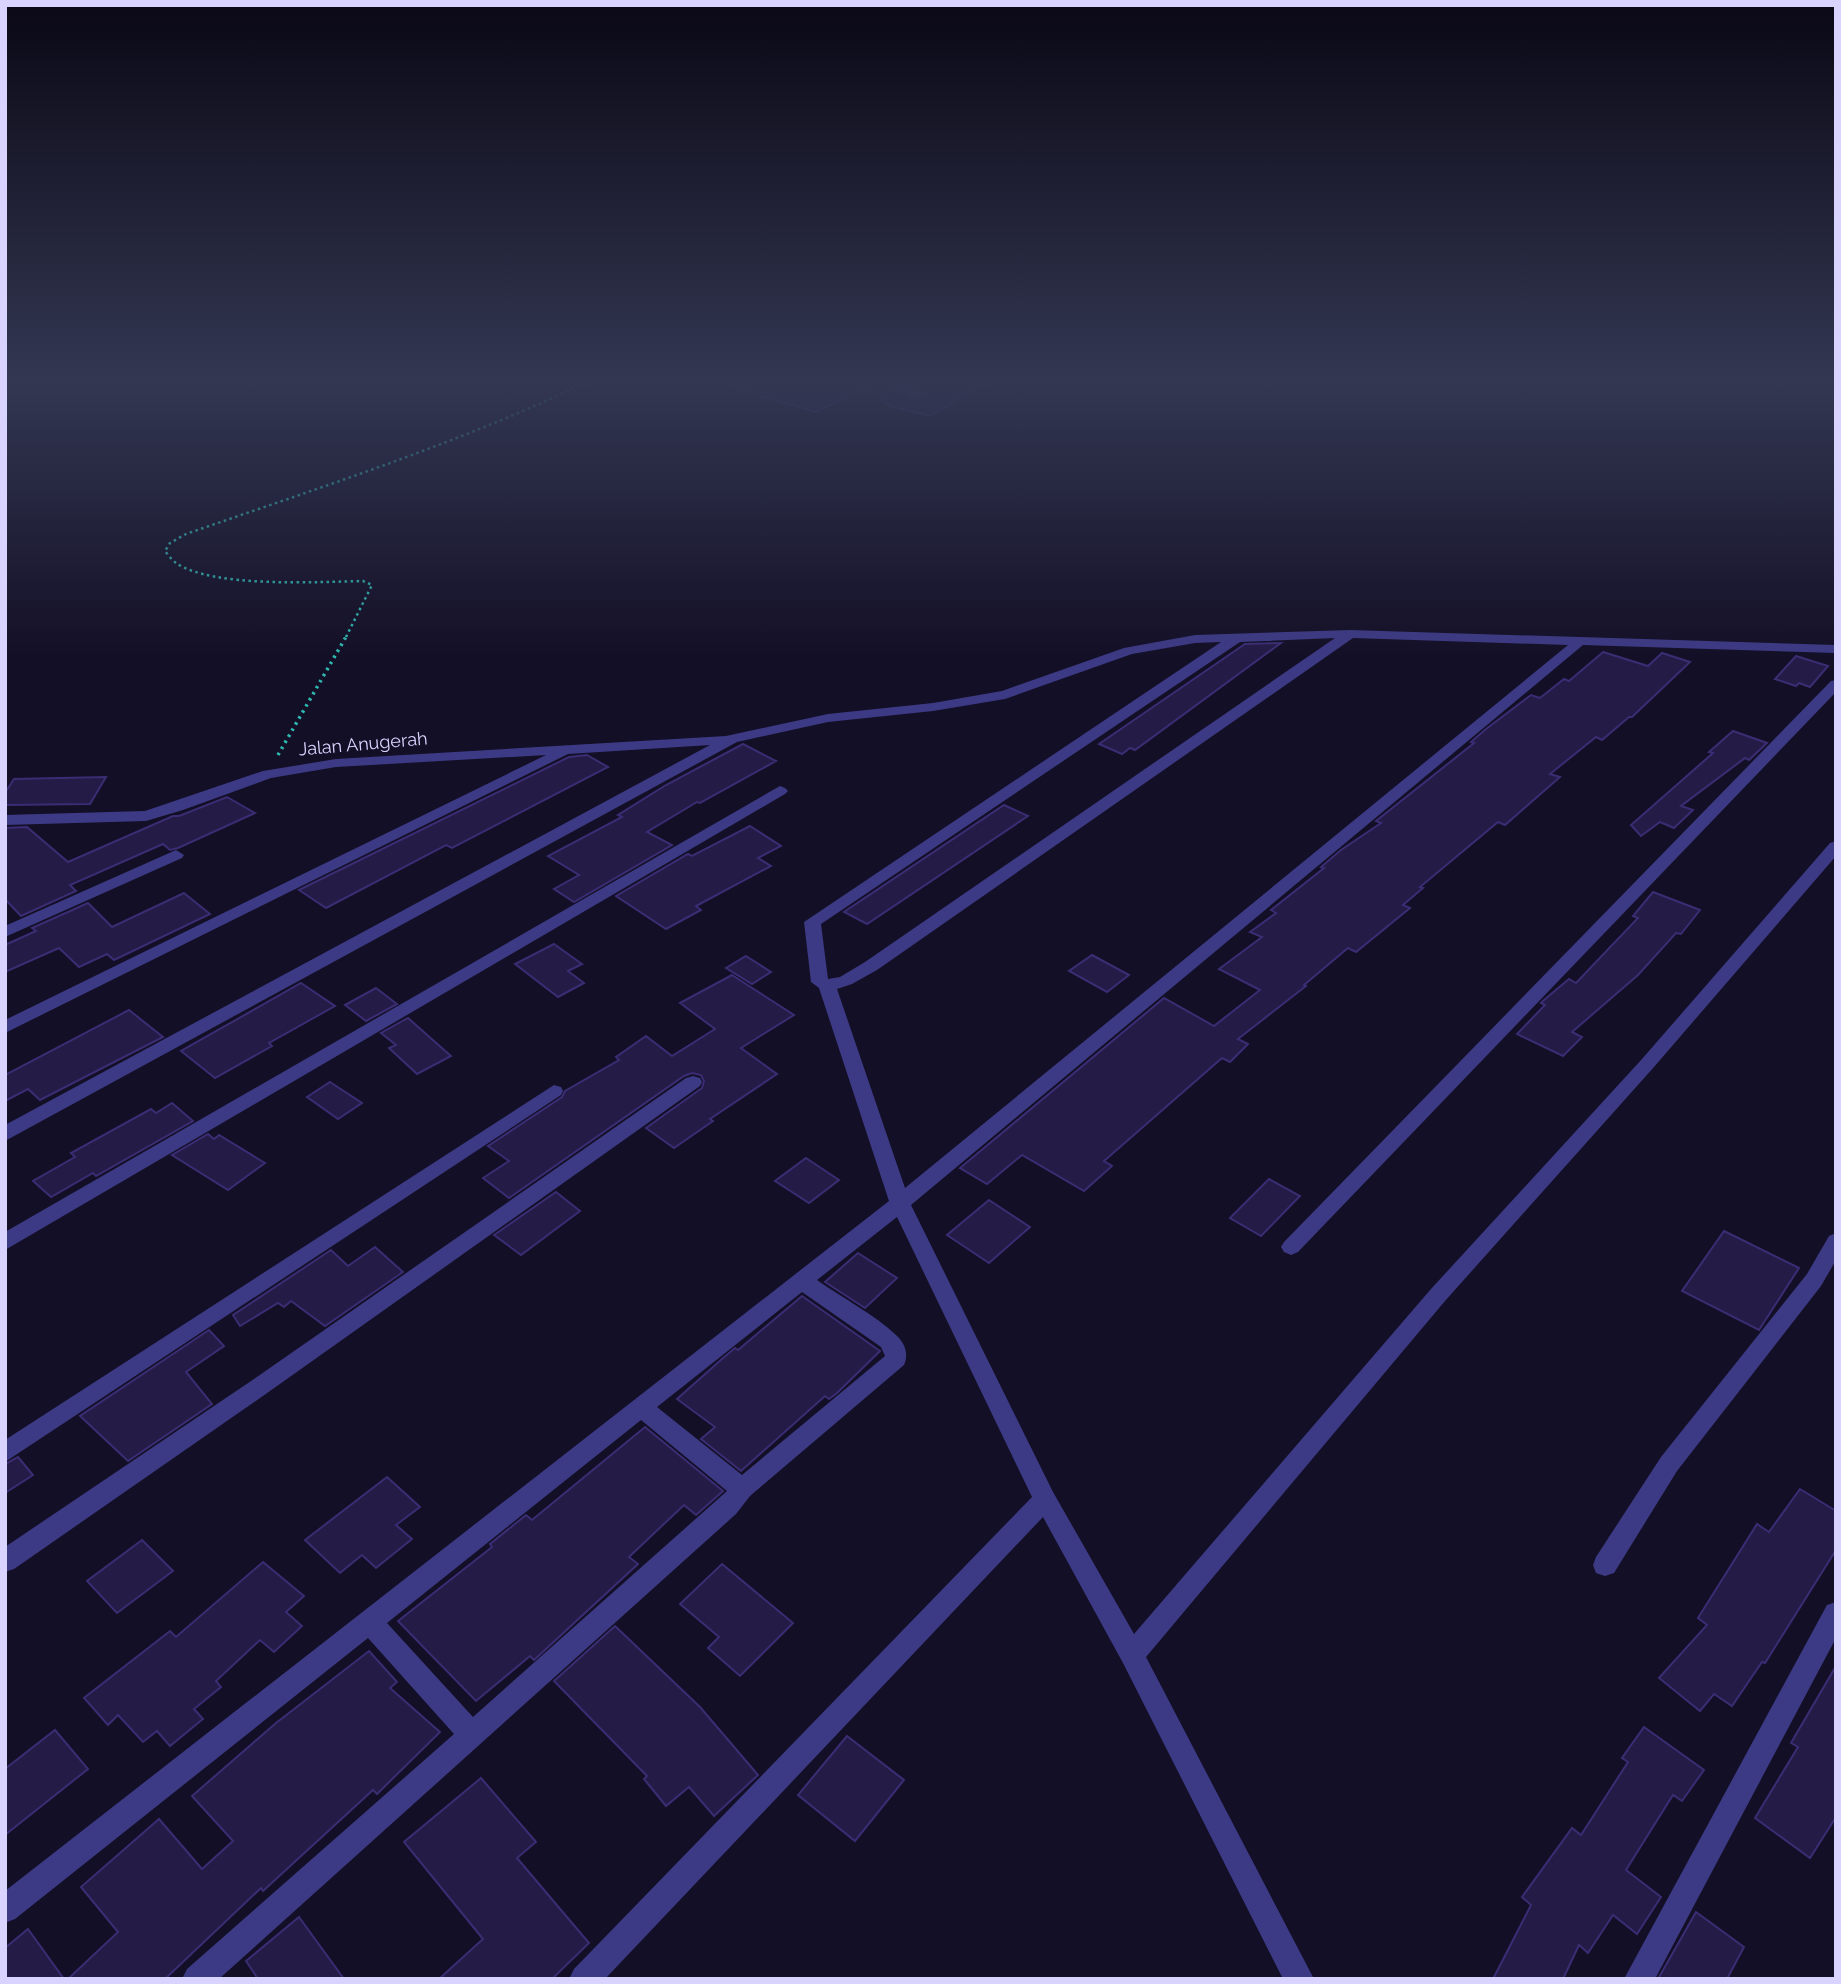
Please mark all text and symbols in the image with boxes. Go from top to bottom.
street label: Jalan Anugerah [298,727,428,760]

